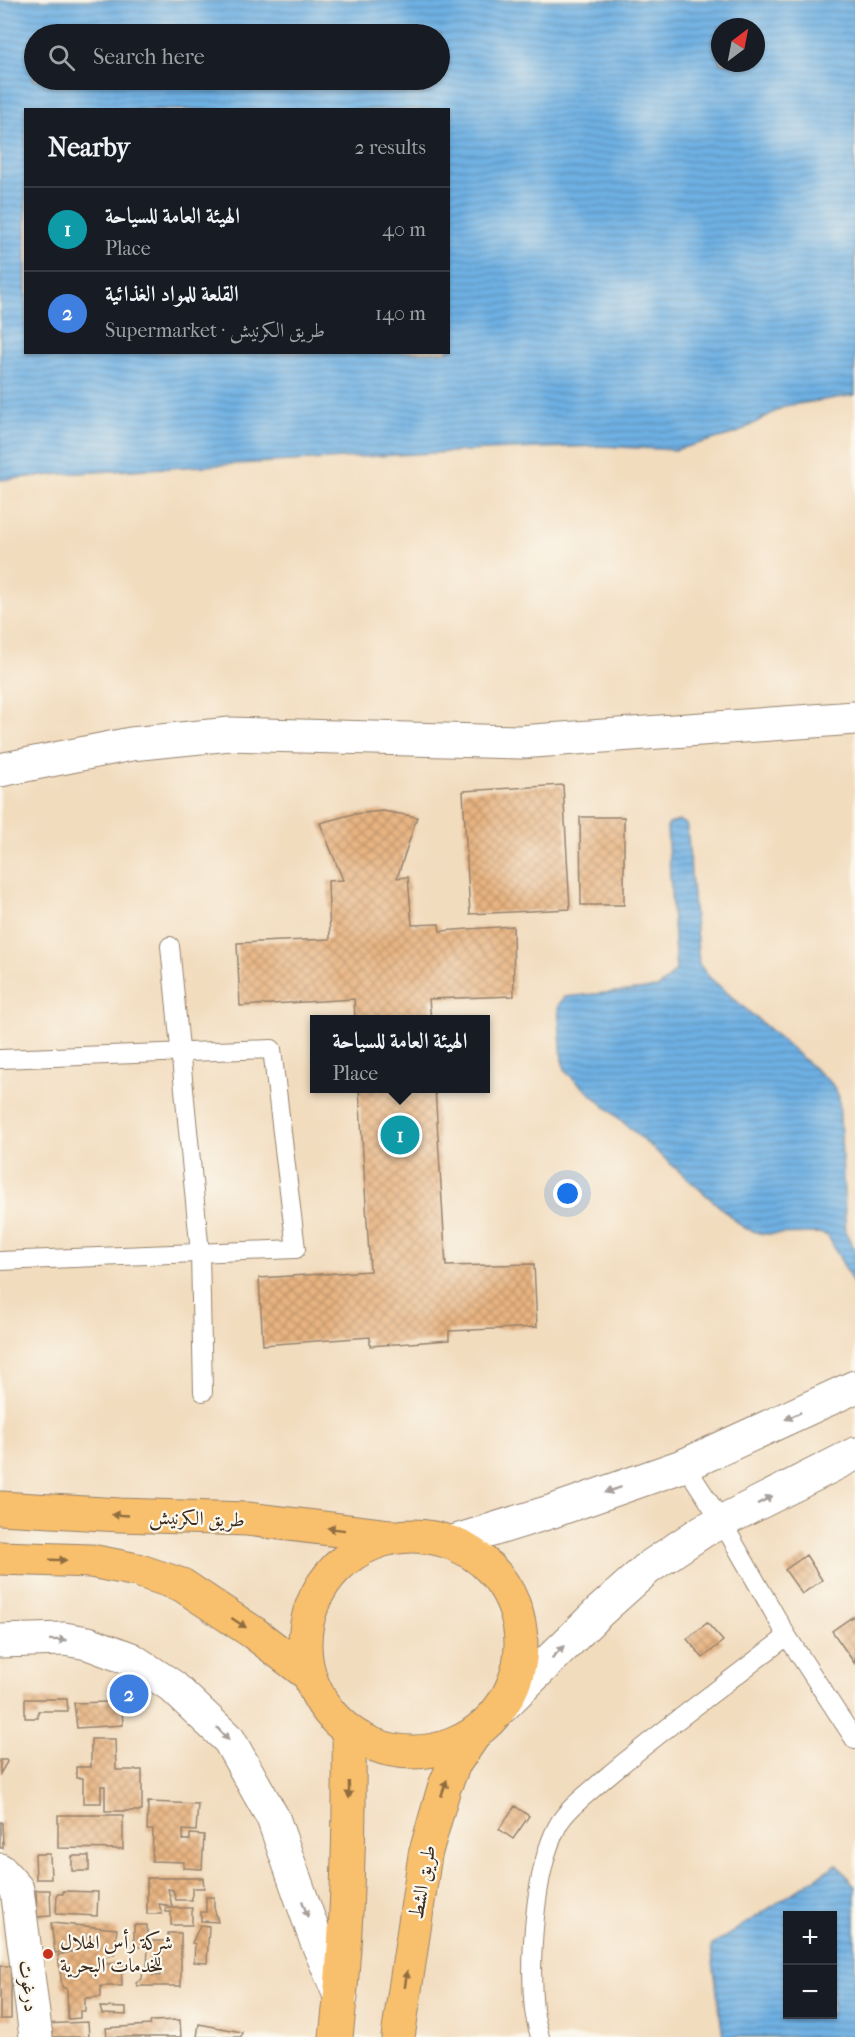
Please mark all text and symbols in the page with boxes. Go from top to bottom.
north arrow [711,18,765,72]
search box [24,24,450,90]
icon: search [45,41,78,74]
text: Search here [93,44,205,70]
text: Nearby [48,132,130,163]
text: 2 results [355,136,426,159]
text: الهيئة العامة للسياحة [105,203,240,229]
text: 1 [64,218,71,241]
text: 40 m [382,218,426,241]
text: Place [105,237,151,260]
text: القلعة للمواد الغذائية [105,281,239,307]
text: 2 [62,302,73,325]
text: 140 m [375,302,426,325]
text: Supermarket · طريق الكرنيش [105,319,325,342]
popup [310,1015,490,1093]
text: الهيئة العامة للسياحة [333,1028,467,1054]
text: Place [333,1062,378,1085]
pin: 1 [380,1112,420,1158]
your location [553,1179,582,1208]
one-way arrow [784,1411,801,1420]
one-way arrow [604,1486,622,1496]
one-way arrow [756,1495,773,1505]
street label: طريق الكرنيش [149,1505,245,1534]
one-way arrow [111,1510,130,1520]
one-way arrow [326,1525,345,1534]
one-way arrow [49,1556,68,1565]
one-way arrow [230,1617,246,1629]
one-way arrow [49,1635,68,1645]
one-way arrow [551,1645,565,1659]
pin: 2 [110,1672,148,1716]
one-way arrow [216,1726,230,1741]
one-way arrow [440,1779,449,1797]
one-way arrow [344,1780,354,1799]
street label: طريق الشط [405,1843,441,1921]
one-way arrow [301,1900,311,1918]
map controls [783,1911,837,2019]
button: + [783,1911,837,1965]
place label: شركة رأس الهلال للخدمات البحرية [60,1928,173,1978]
marker: شركة رأس الهلال للخدمات البحرية [41,1947,55,1961]
street label: درغوت [13,1959,43,2013]
button: − [783,1965,837,2019]
one-way arrow [402,1970,411,1989]

